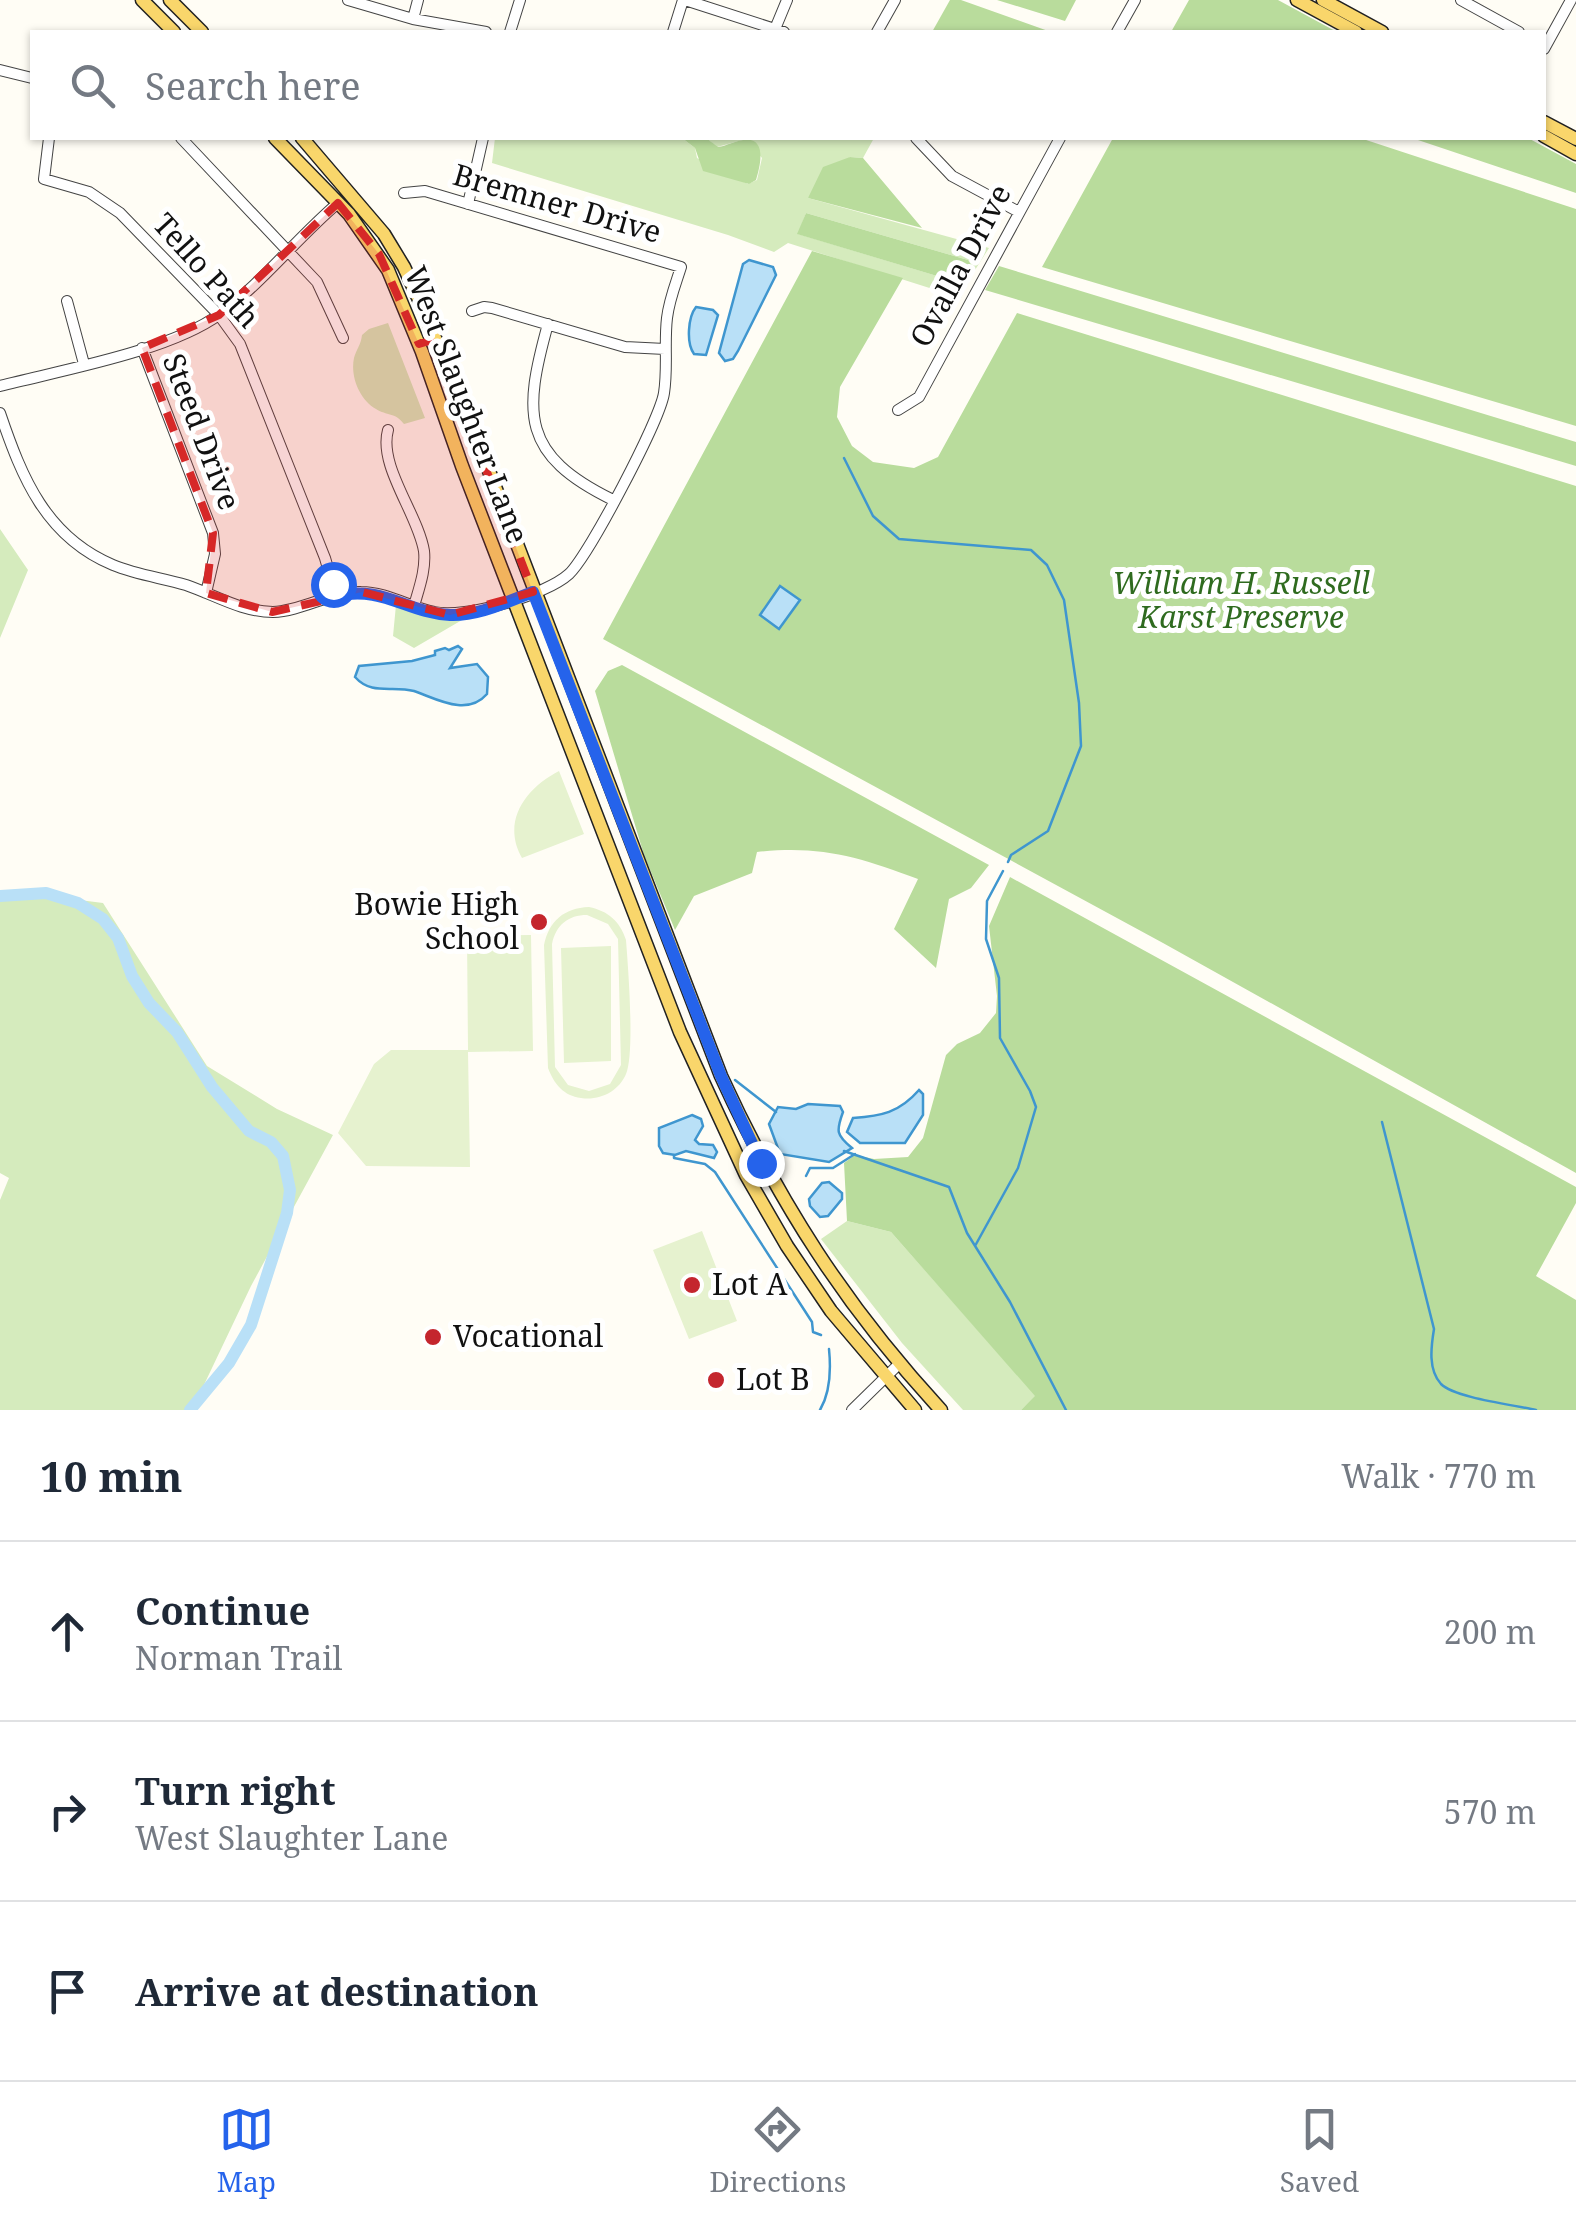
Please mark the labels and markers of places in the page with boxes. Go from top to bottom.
place label: Bowie High School [354,883,519,958]
marker: Bowie High School [528,911,550,933]
place label: Lot A [712,1263,788,1304]
marker: Lot A [681,1274,703,1296]
place label: Vocational [453,1315,603,1356]
marker: Vocational [422,1326,444,1348]
place label: Lot B [736,1358,810,1399]
marker: Lot B [705,1369,727,1391]

